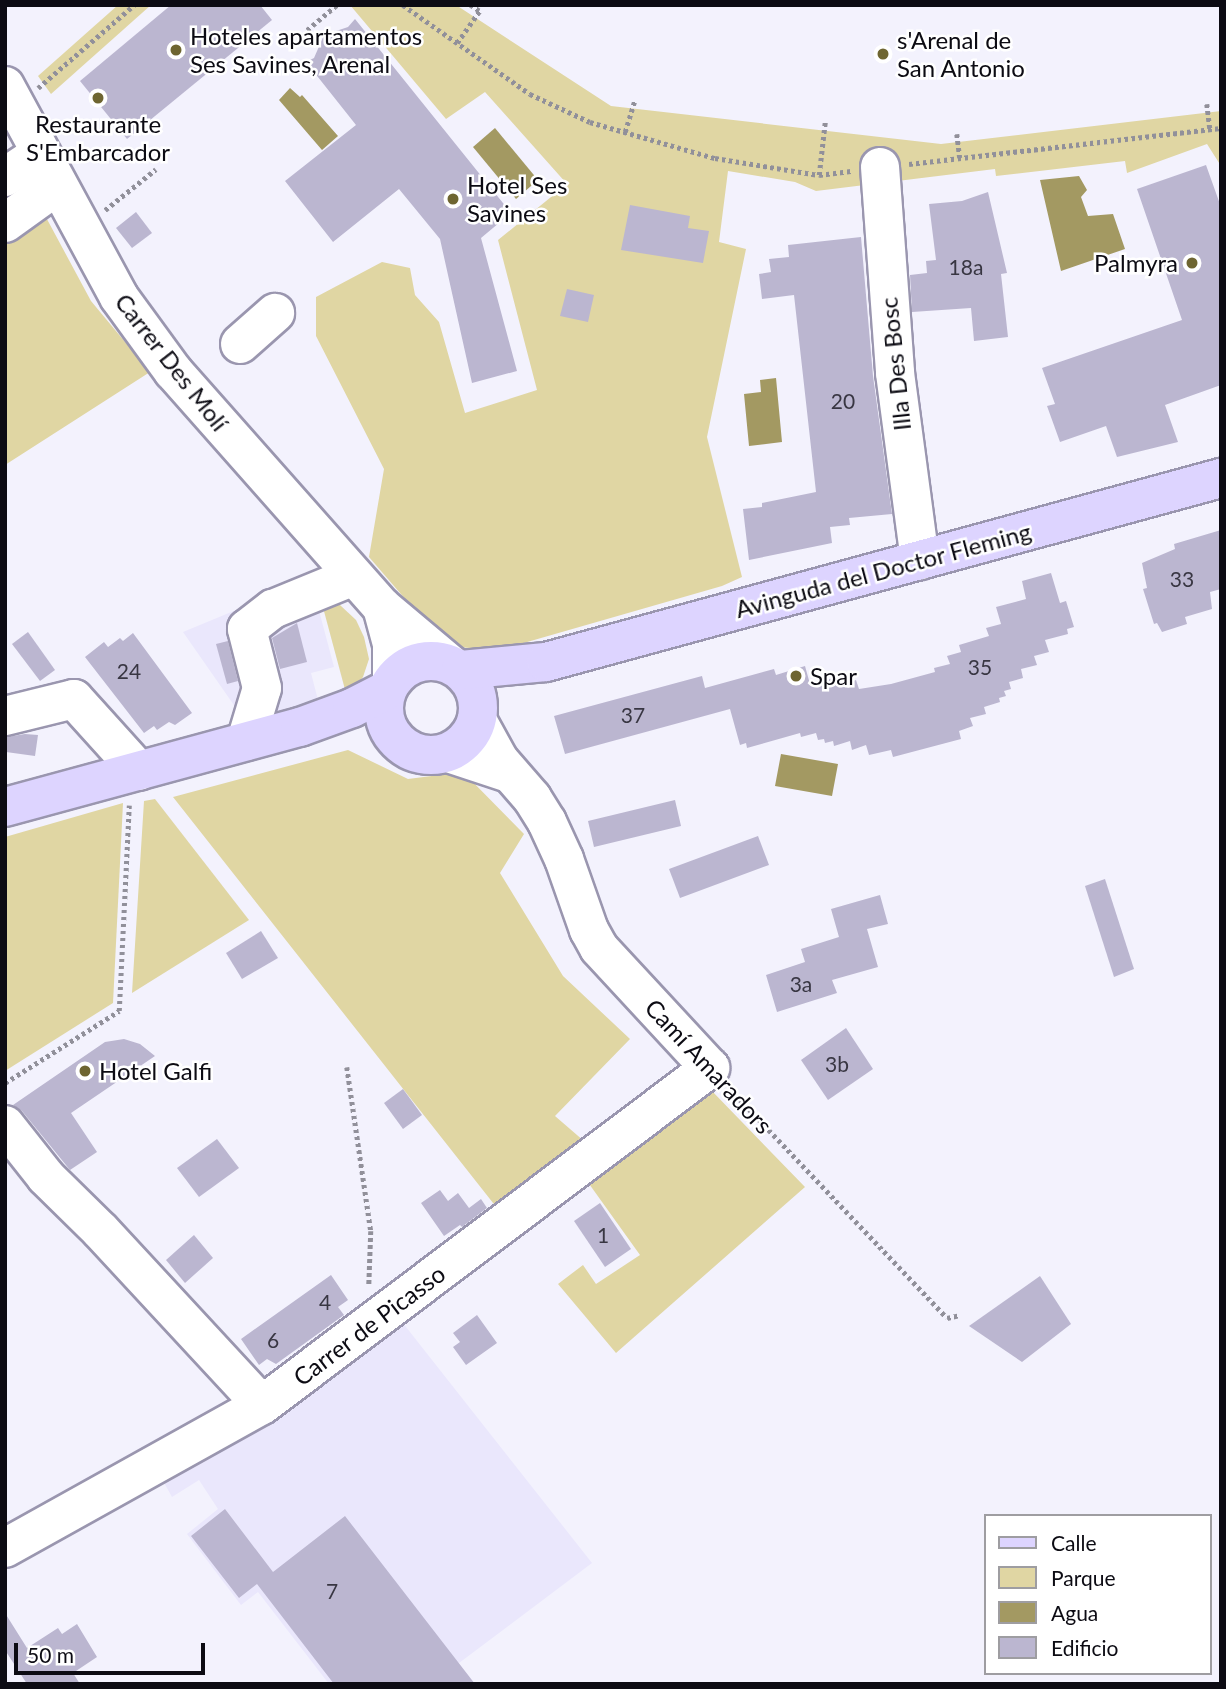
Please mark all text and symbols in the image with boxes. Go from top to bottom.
place label: Hoteles apartamentos Ses Savines, Arenal [190,22,422,78]
place label: s'Arenal de San Antonio [897,26,1026,82]
marker: Hoteles apartamentos Ses Savines, Arenal [168,42,184,58]
marker: s'Arenal de San Antonio [875,46,891,62]
marker: Restaurante S'Embarcador [90,90,106,106]
place label: Restaurante S'Embarcador [26,110,170,166]
place label: Hotel Ses Savines [467,171,567,227]
marker: Hotel Ses Savines [445,191,461,207]
place label: Palmyra [1094,249,1178,277]
house number: 18a [949,254,983,280]
marker: Palmyra [1184,255,1200,271]
street label: Carrer Des Molí [109,287,235,437]
street label: Illa Des Bosc [874,296,916,432]
house number: 20 [831,388,855,414]
street label: Avinguda del Doctor Fleming [732,517,1034,623]
house number: 33 [1170,566,1194,592]
house number: 35 [968,654,992,680]
house number: 24 [117,658,141,684]
place label: Spar [810,662,857,690]
marker: Spar [788,668,804,684]
house number: 37 [621,702,645,728]
house number: 3a [790,971,812,997]
street label: Camí Amaradors [639,993,779,1139]
house number: 3b [825,1051,849,1077]
place label: Hotel Galfi [99,1057,212,1085]
marker: Hotel Galfi [77,1063,93,1079]
house number: 1 [597,1222,609,1248]
street label: Carrer de Picasso [287,1259,451,1391]
house number: 4 [319,1289,331,1315]
house number: 6 [267,1327,279,1353]
legend [984,1514,1212,1675]
text: Calle [1051,1530,1096,1555]
text: Parque [1051,1565,1116,1590]
house number: 7 [326,1578,338,1604]
text: Agua [1051,1600,1098,1625]
scale bar [18,1630,208,1674]
text: Edificio [1051,1635,1118,1660]
text: 50 m [27,1642,74,1667]

